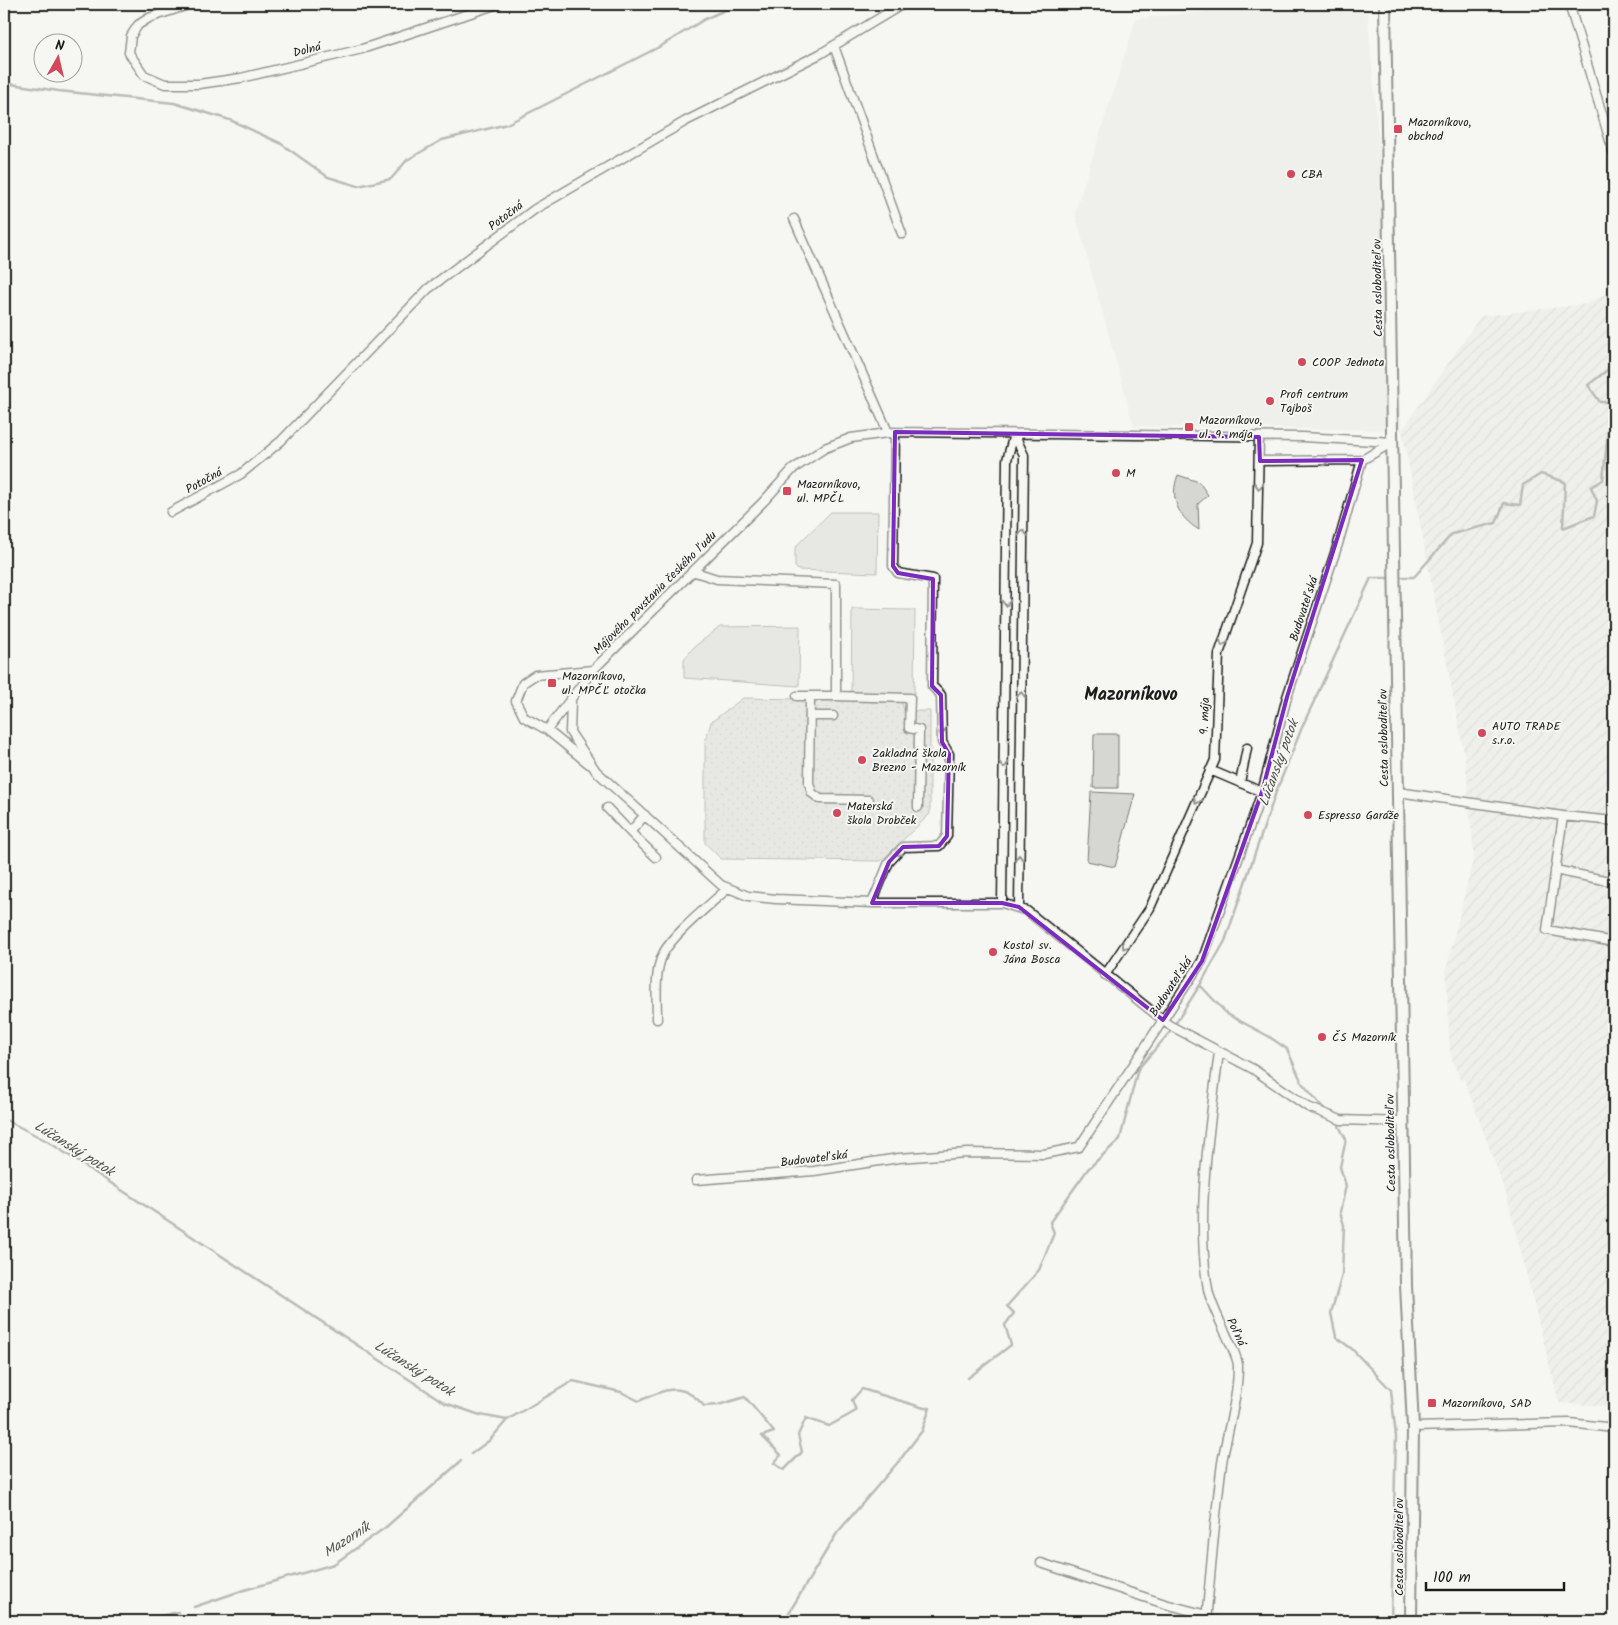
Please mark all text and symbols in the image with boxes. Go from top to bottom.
north arrow [32,32,82,82]
text: N [54,35,66,58]
street label: Dolná [291,37,324,63]
place label: Mazorníkovo, obchod [1408,113,1472,146]
marker: Mazorníkovo, obchod [1392,123,1404,135]
place label: CBA [1301,165,1323,184]
marker: CBA [1285,168,1297,180]
street label: Potočná [485,196,529,235]
street label: Cesta osloboditeľov [1368,238,1388,337]
place label: COOP Jednota [1312,353,1385,372]
marker: COOP Jednota [1296,356,1308,368]
place label: Profi centrum Tajboš [1280,385,1349,418]
marker: Profi centrum Tajboš [1264,395,1276,407]
place label: Mazorníkovo, ul. 9. mája [1199,411,1263,444]
marker: Mazorníkovo, ul. 9. mája [1183,421,1195,433]
one-way arrow [1322,456,1330,466]
street label: Potočná [182,462,227,499]
place label: M [1126,464,1136,483]
marker: M [1110,467,1122,479]
place label: Mazorníkovo, ul. MPČL [797,475,861,508]
one-way arrow [1254,482,1264,490]
marker: Mazorníkovo, ul. MPČL [781,485,793,497]
street label: Májového povstania českého ľudu [589,527,721,659]
one-way arrow [1018,529,1028,536]
street label: Budovateľská [1285,573,1324,644]
one-way arrow [1000,599,1011,607]
one-way arrow [1219,638,1229,646]
place label: Mazorníkovo, ul. MPČĽ otočka [562,667,647,700]
marker: Mazorníkovo, ul. MPČĽ otočka [546,677,558,689]
district label: Mazorníkovo [1084,681,1178,710]
street label: Cesta osloboditeľov [1374,688,1394,787]
one-way arrow [1016,691,1026,699]
street label: 9. mája [1195,697,1215,735]
water label: Lúčanský potok [1253,714,1306,809]
place label: AUTO TRADE s.r.o. [1492,717,1562,750]
marker: AUTO TRADE s.r.o. [1476,727,1488,739]
one-way arrow [936,728,947,736]
place label: Zakladná škola Brezno - Mazorník [872,744,966,777]
marker: Zakladná škola Brezno - Mazorník [856,754,868,766]
one-way arrow [999,762,1009,770]
one-way arrow [1193,796,1204,805]
place label: Materská škola Drobček [847,797,917,830]
place label: Espresso Garáže [1318,806,1399,825]
marker: Materská škola Drobček [831,807,843,819]
marker: Espresso Garáže [1302,809,1314,821]
one-way arrow [895,847,904,856]
one-way arrow [1014,854,1024,862]
place label: Kostol sv. Jána Bosca [1003,936,1061,969]
one-way arrow [1122,940,1131,949]
marker: Kostol sv. Jána Bosca [987,946,999,958]
street label: Budovateľská [1145,952,1198,1020]
place label: ČS Mazorník [1332,1028,1397,1047]
marker: ČS Mazorník [1316,1031,1328,1043]
street label: Cesta osloboditeľov [1381,1093,1401,1192]
water label: Lúčanský potok [30,1116,120,1184]
street label: Budovateľská [779,1145,850,1173]
street label: Poľná [1221,1315,1251,1351]
water label: Lúčanský potok [370,1336,460,1404]
place label: Mazorníkovo, SAD [1442,1394,1532,1413]
marker: Mazorníkovo, SAD [1426,1397,1438,1409]
street label: Cesta osloboditeľov [1390,1497,1409,1596]
water label: Mazorník [319,1515,377,1563]
scale bar [1426,1560,1563,1592]
text: 100 m [1433,1566,1471,1590]

